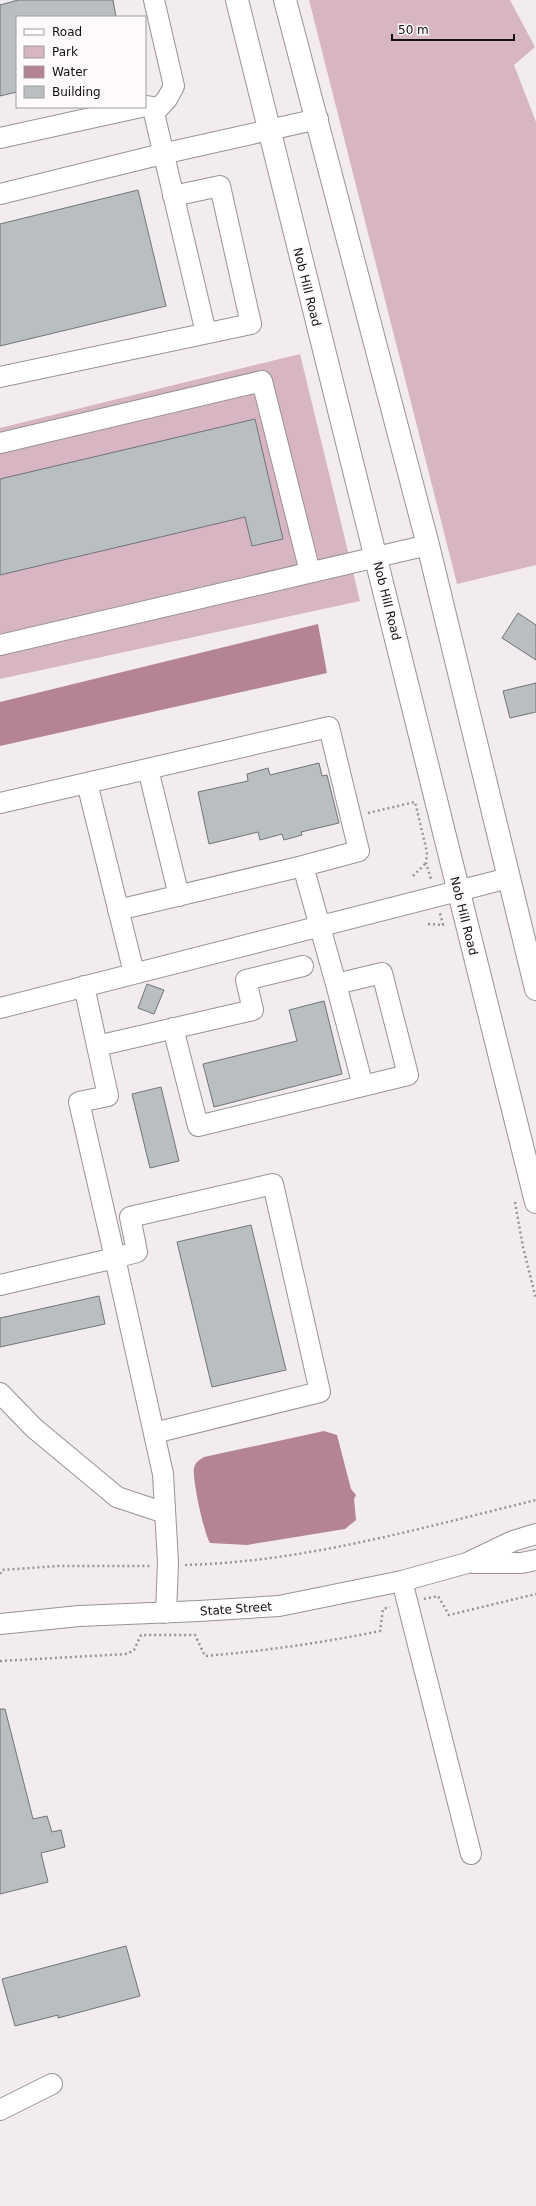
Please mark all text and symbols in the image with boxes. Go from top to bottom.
legend [16,16,146,108]
scale bar [392,16,514,42]
text: 50 m [398,23,429,37]
text: Road [52,25,82,39]
text: Park [52,45,78,59]
text: Water [52,65,88,79]
text: Building [52,85,101,99]
street label: Nob Hill Road [290,246,324,328]
street label: Nob Hill Road [370,560,404,642]
street label: Nob Hill Road [447,875,481,957]
street label: State Street [200,1599,273,1618]

